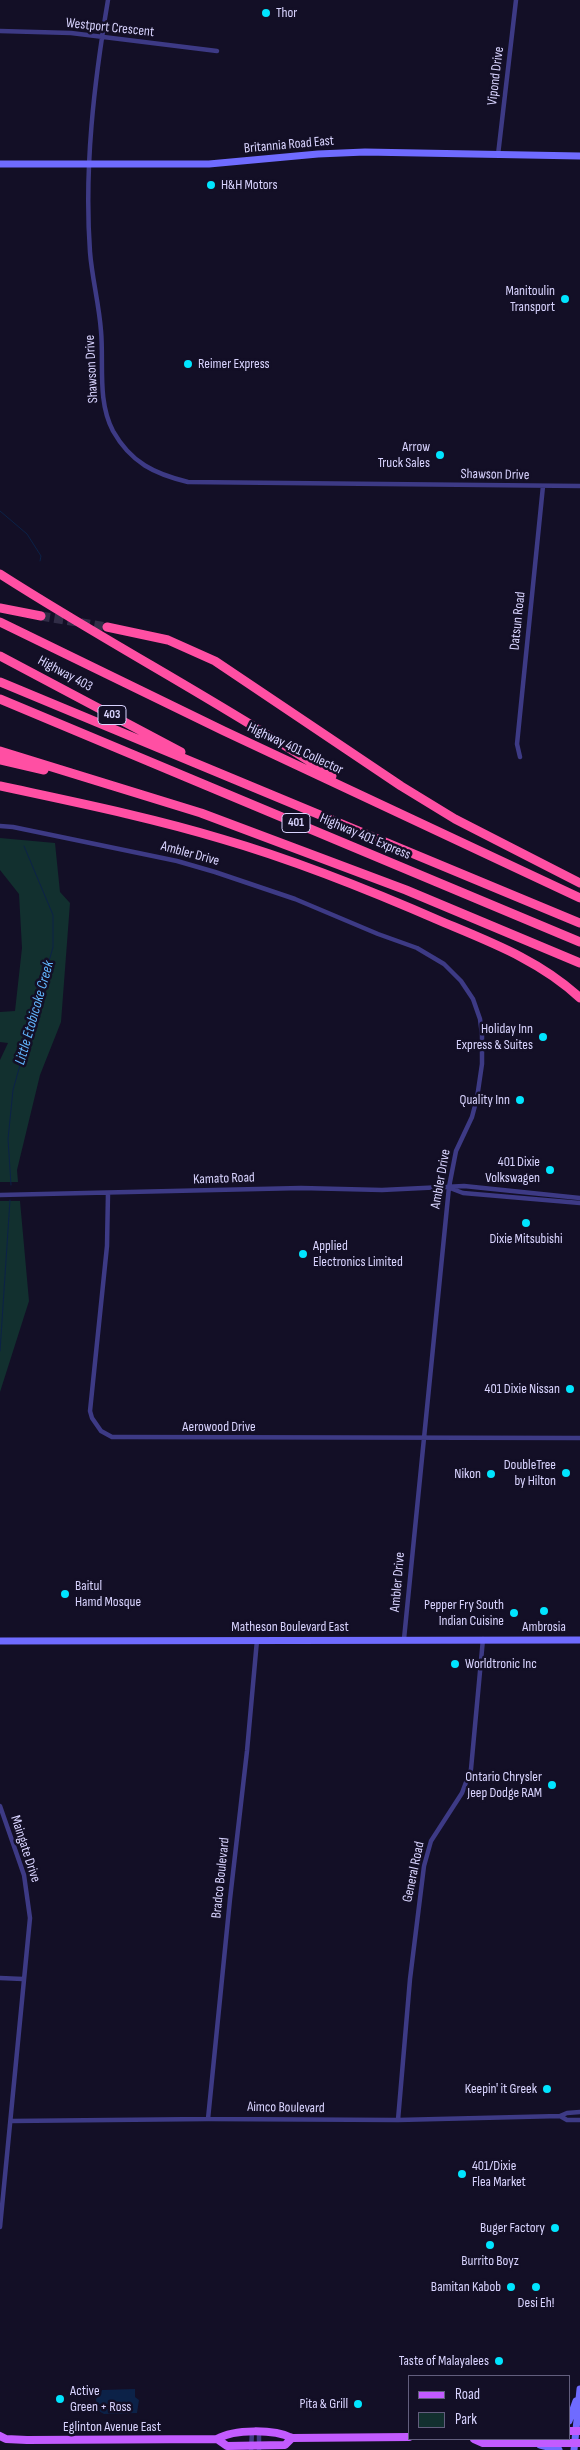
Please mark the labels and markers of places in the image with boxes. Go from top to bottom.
place label: Thor [276,5,297,21]
marker: Thor [260,7,272,19]
place label: H&H Motors [221,177,277,193]
marker: H&H Motors [205,179,217,191]
place label: Manitoulin Transport [505,283,555,316]
marker: Manitoulin Transport [559,293,571,305]
place label: Reimer Express [198,356,270,372]
marker: Reimer Express [182,358,194,370]
place label: Arrow Truck Sales [378,439,430,472]
marker: Arrow Truck Sales [434,449,446,461]
place label: Holiday Inn Express & Suites [456,1021,533,1054]
marker: Holiday Inn Express & Suites [537,1031,549,1043]
place label: Quality Inn [460,1092,510,1108]
marker: Quality Inn [514,1094,526,1106]
place label: 401 Dixie Volkswagen [485,1154,540,1186]
marker: 401 Dixie Volkswagen [544,1164,556,1176]
marker: Dixie Mitsubishi [520,1217,532,1229]
place label: Dixie Mitsubishi [489,1231,563,1247]
place label: Applied Electronics Limited [313,1238,403,1270]
marker: Applied Electronics Limited [297,1248,309,1260]
place label: 401 Dixie Nissan [485,1381,560,1397]
marker: 401 Dixie Nissan [564,1383,576,1395]
place label: DoubleTree by Hilton [504,1457,556,1490]
place label: Nikon [454,1466,481,1482]
marker: DoubleTree by Hilton [560,1467,572,1479]
marker: Nikon [485,1468,497,1480]
place label: Baitul Hamd Mosque [75,1578,141,1610]
marker: Baitul Hamd Mosque [59,1588,71,1600]
place label: Pepper Fry South Indian Cuisine [424,1597,504,1630]
marker: Ambrosia [538,1605,550,1617]
marker: Pepper Fry South Indian Cuisine [508,1607,520,1619]
place label: Ambrosia [522,1619,566,1635]
place label: Worldtronic Inc [465,1656,537,1672]
marker: Worldtronic Inc [449,1658,461,1670]
place label: Ontario Chrysler Jeep Dodge RAM [465,1769,542,1801]
marker: Ontario Chrysler Jeep Dodge RAM [546,1779,558,1791]
place label: Keepin' it Greek [465,2081,537,2097]
marker: Keepin' it Greek [541,2083,553,2095]
place label: 401/Dixie Flea Market [472,2158,526,2190]
marker: 401/Dixie Flea Market [456,2168,468,2180]
place label: Buger Factory [480,2220,545,2236]
marker: Buger Factory [549,2222,561,2234]
marker: Burrito Boyz [484,2239,496,2251]
place label: Burrito Boyz [461,2253,519,2269]
place label: Bamitan Kabob [431,2279,501,2295]
marker: Bamitan Kabob [505,2281,517,2293]
marker: Desi Eh! [530,2281,542,2293]
place label: Desi Eh! [518,2295,554,2311]
place label: Taste of Malayalees [399,2353,489,2369]
marker: Taste of Malayalees [493,2355,505,2367]
place label: Active Green + Ross [70,2383,131,2416]
marker: Active Green + Ross [54,2393,66,2405]
place label: Pita & Grill [300,2396,348,2412]
marker: Pita & Grill [352,2398,364,2410]

